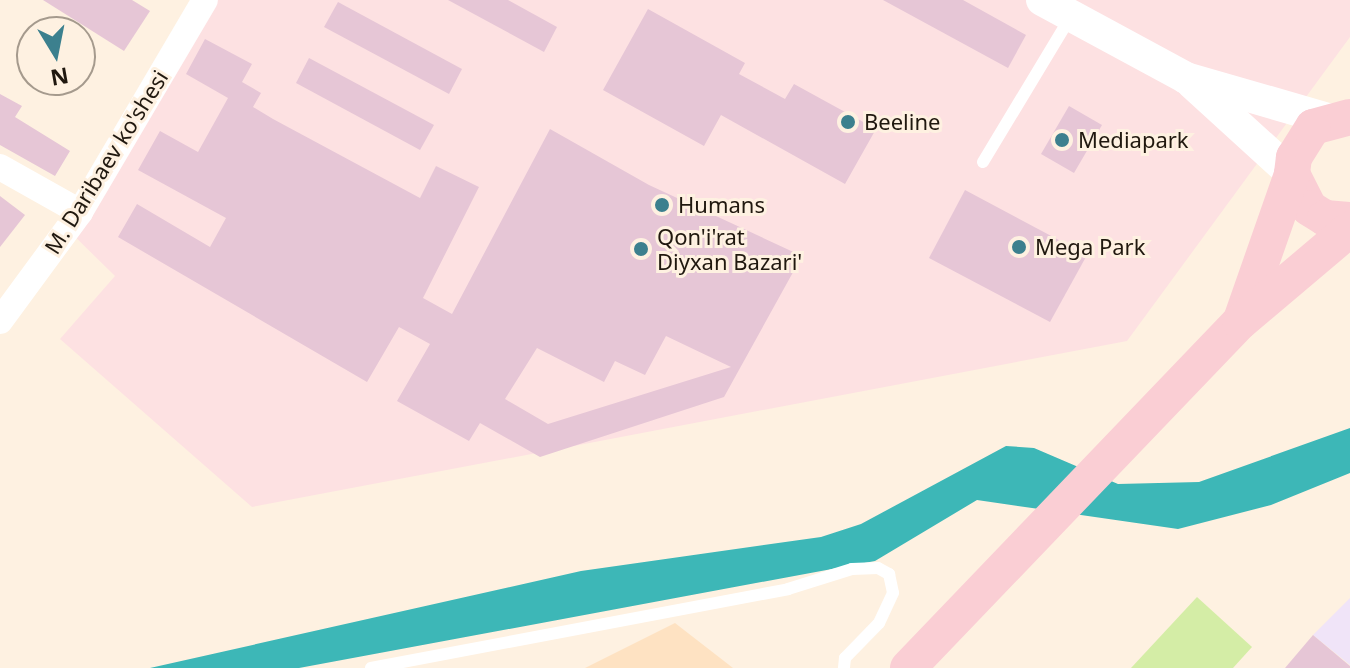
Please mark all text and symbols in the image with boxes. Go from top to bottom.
north arrow [16,16,96,96]
text: N [48,61,71,94]
street label: M. Daribaev ko'shesi [39,65,173,259]
place label: Beeline [864,109,940,135]
marker: Beeline [839,113,857,131]
place label: Mediapark [1078,127,1189,153]
marker: Mediapark [1053,131,1071,149]
place label: Humans [678,192,765,218]
marker: Humans [653,196,671,214]
place label: Qon'i'rat Diyxan Bazari' [657,223,802,274]
place label: Mega Park [1035,234,1145,260]
marker: Mega Park [1010,238,1028,256]
marker: Qon'i'rat Diyxan Bazari' [632,240,650,258]

